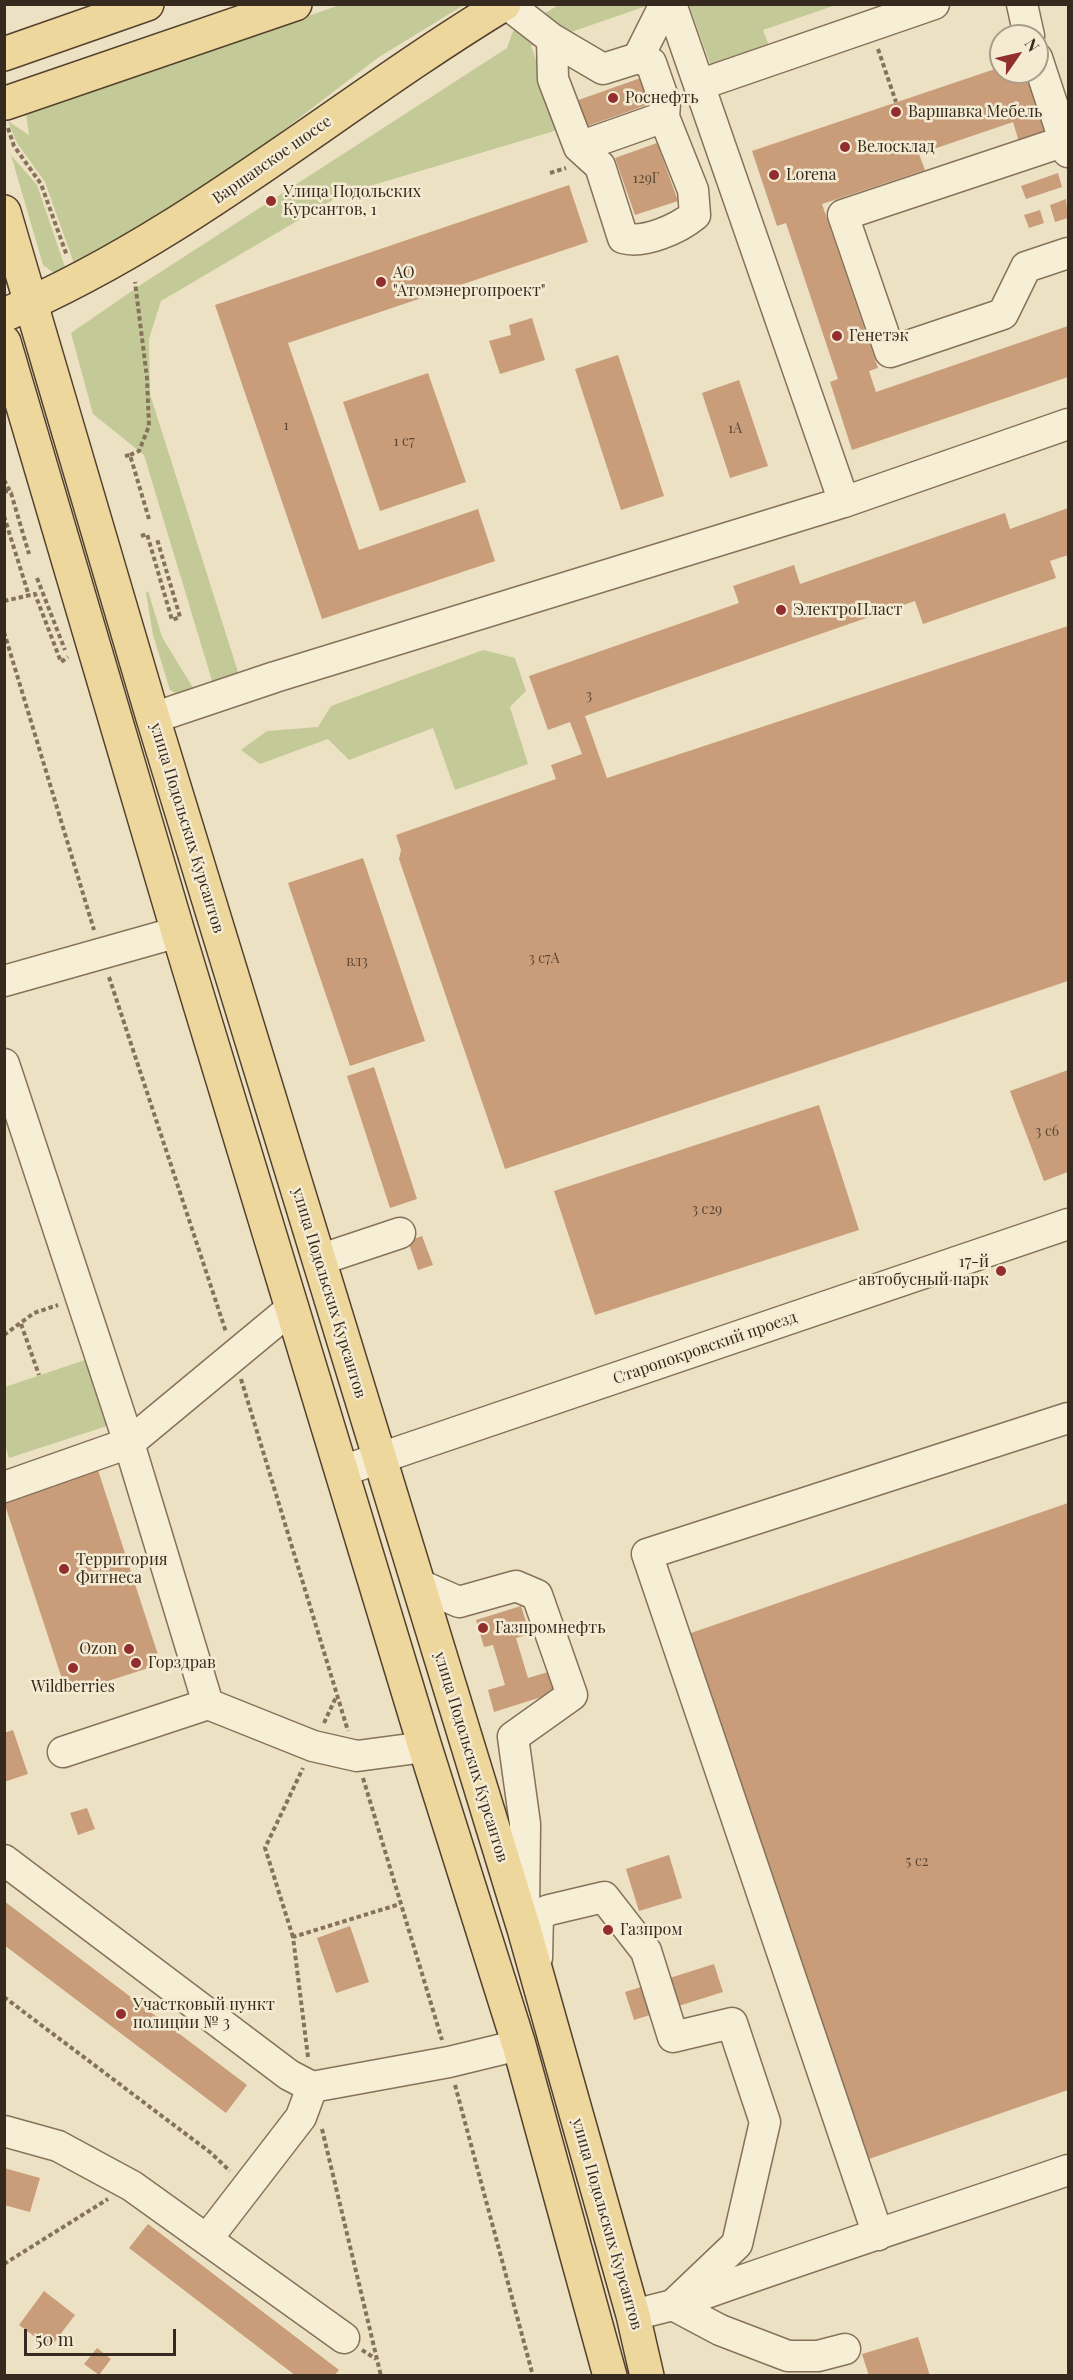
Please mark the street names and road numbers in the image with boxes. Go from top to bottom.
street label: Варшавское шоссе [209,112,335,208]
street label: улица Подольских Курсантов [146,721,228,935]
street label: улица Подольских Курсантов [288,1186,370,1400]
street label: Старопокровский проезд [611,1307,799,1389]
street label: улица Подольских Курсантов [430,1650,512,1864]
street label: улица Подольских Курсантов [568,2116,646,2332]

